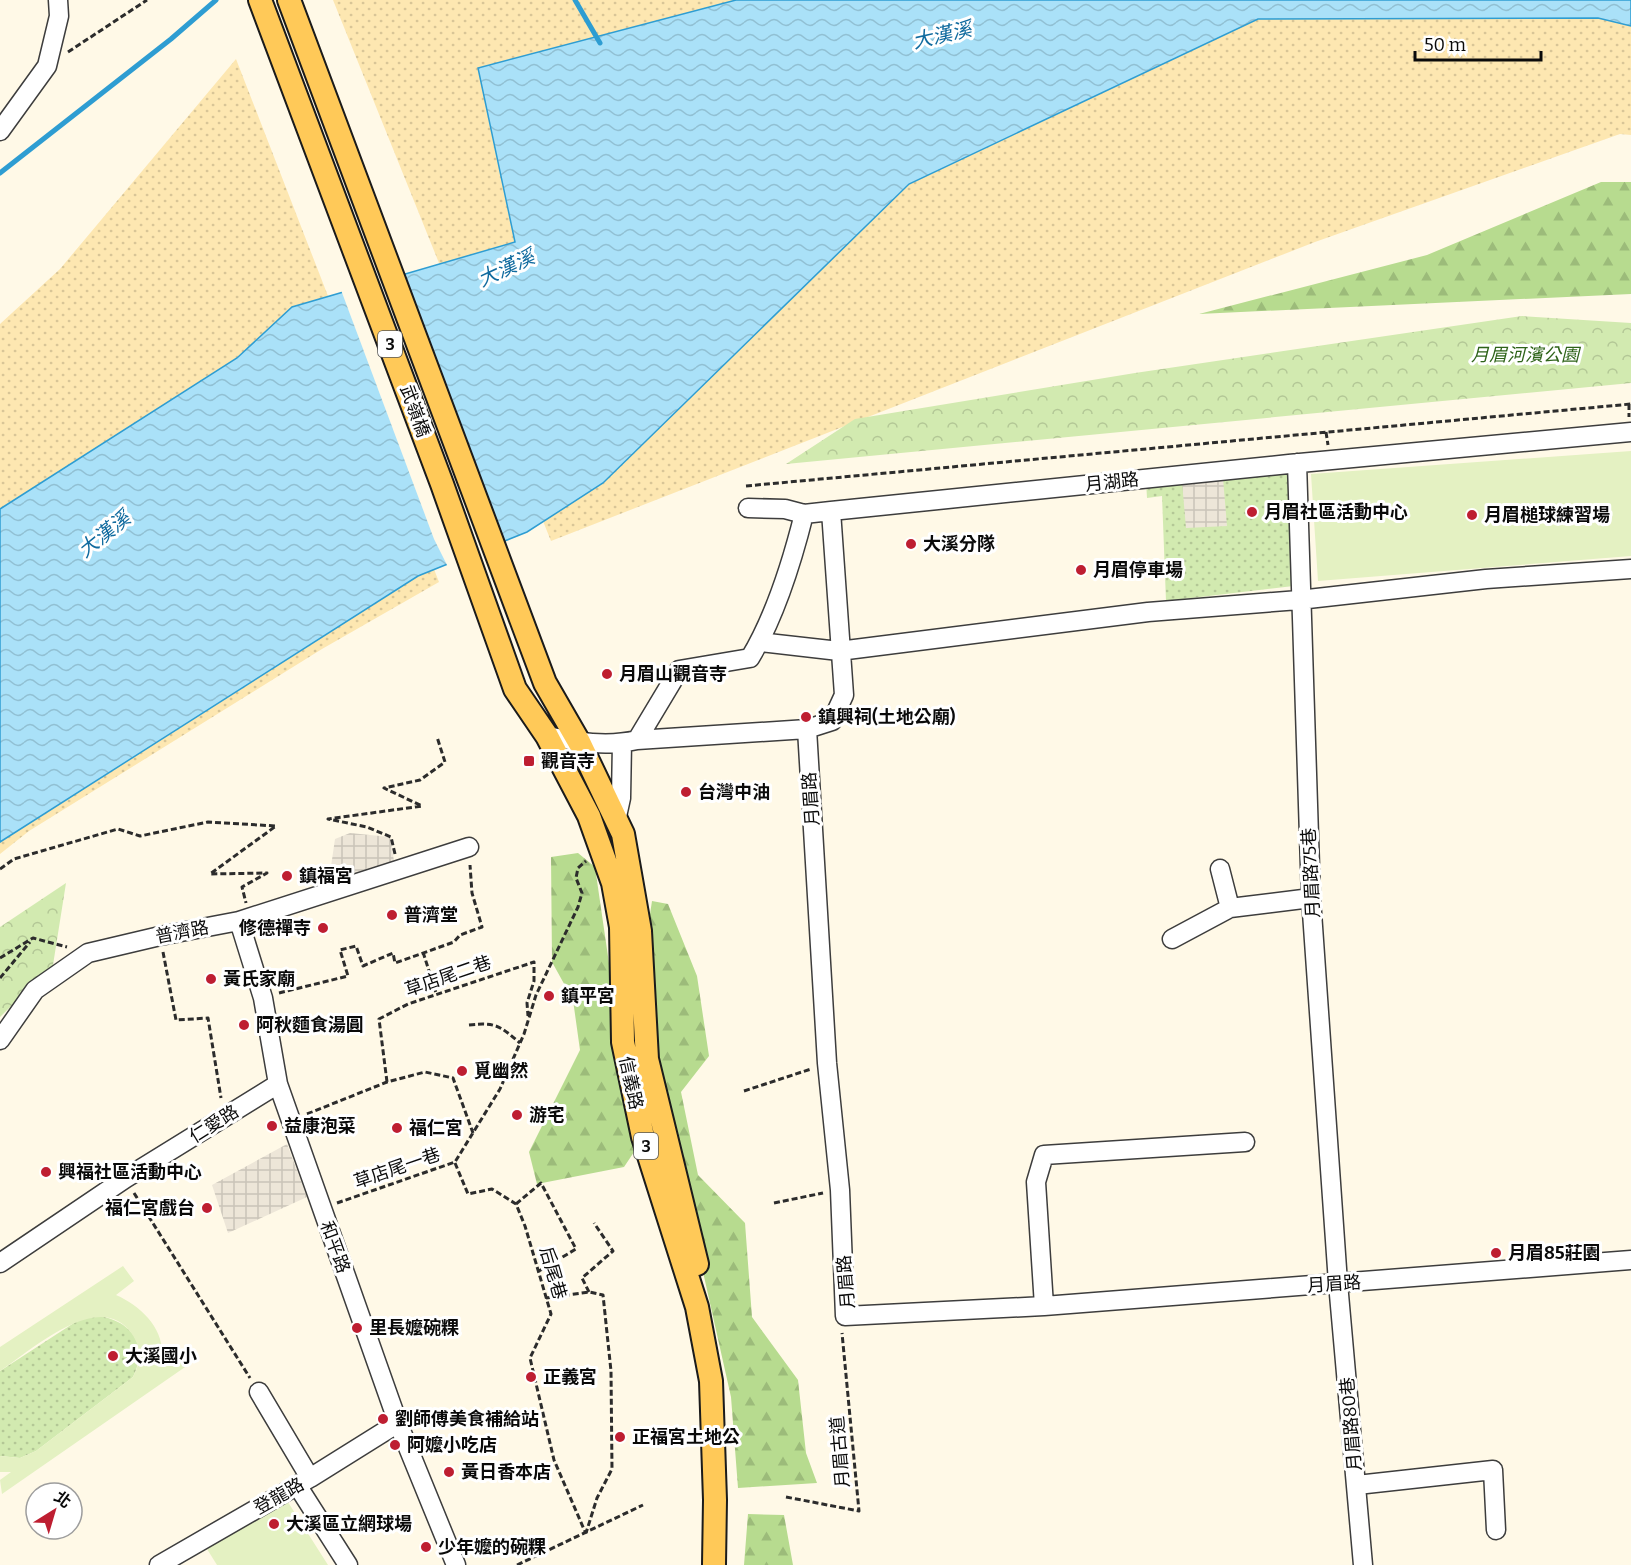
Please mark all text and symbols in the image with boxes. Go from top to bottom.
water label: 大漢溪 [910,16,977,53]
scale bar [1415,24,1541,62]
text: 50 m [1424,34,1466,56]
water label: 大漢溪 [474,243,541,292]
road number: 3 [378,331,402,357]
park label: 月眉河濱公園 [1471,344,1582,366]
street label: 武嶺橋 [395,382,435,440]
street label: 月湖路 [1084,468,1140,496]
place label: 月眉社區活動中心 [1264,501,1408,523]
water label: 大漢溪 [73,504,137,562]
place label: 月眉槌球練習場 [1484,504,1610,526]
marker: 月眉社區活動中心 [1245,505,1259,519]
marker: 月眉槌球練習場 [1465,508,1479,522]
place label: 大溪分隊 [923,533,995,555]
marker: 大溪分隊 [904,537,918,551]
place label: 月眉停車場 [1093,559,1183,581]
marker: 月眉停車場 [1074,563,1088,577]
place label: 月眉山觀音寺 [619,663,727,685]
marker: 月眉山觀音寺 [600,667,614,681]
place label: 鎮興祠(土地公廟) [818,706,956,728]
marker: 鎮興祠(土地公廟) [799,710,813,724]
place label: 觀音寺 [541,750,595,772]
marker: 觀音寺 [522,754,536,768]
street label: 月眉路 [798,771,824,827]
place label: 台灣中油 [698,781,770,803]
marker: 台灣中油 [679,785,693,799]
street label: 月眉路75巷 [1298,827,1324,919]
place label: 鎮福宮 [299,865,353,887]
marker: 鎮福宮 [280,869,294,883]
place label: 普濟堂 [404,904,458,926]
marker: 普濟堂 [385,908,399,922]
street label: 普濟路 [153,916,211,948]
place label: 修德禪寺 [238,917,311,939]
marker: 修德禪寺 [316,921,330,935]
street label: 草店尾二巷 [402,951,494,1001]
place label: 黃氏家廟 [223,968,295,990]
marker: 黃氏家廟 [204,972,218,986]
place label: 鎮平宮 [561,985,615,1007]
marker: 鎮平宮 [542,989,556,1003]
place label: 阿秋麵食湯圓 [256,1014,364,1036]
marker: 阿秋麵食湯圓 [237,1018,251,1032]
street label: 信義路 [615,1054,647,1112]
place label: 覓幽然 [474,1060,528,1082]
marker: 覓幽然 [455,1064,469,1078]
street label: 仁愛路 [185,1100,243,1148]
place label: 游宅 [529,1104,565,1126]
marker: 游宅 [510,1108,524,1122]
place label: 益康泡菜 [284,1115,356,1137]
place label: 福仁宮 [409,1117,463,1139]
marker: 益康泡菜 [265,1119,279,1133]
marker: 福仁宮 [390,1121,404,1135]
road number: 3 [634,1133,658,1159]
street label: 草店尾一巷 [351,1143,443,1193]
place label: 興福社區活動中心 [58,1161,202,1183]
marker: 興福社區活動中心 [39,1165,53,1179]
place label: 福仁宮戲台 [105,1197,195,1219]
marker: 福仁宮戲台 [200,1201,214,1215]
street label: 和平路 [315,1218,355,1276]
place label: 月眉85莊園 [1508,1242,1601,1264]
street label: 后尾巷 [535,1244,571,1302]
marker: 月眉85莊園 [1489,1246,1503,1260]
street label: 月眉路 [833,1254,859,1310]
street label: 月眉路 [1306,1271,1362,1297]
place label: 里長嬤碗粿 [369,1317,459,1339]
marker: 里長嬤碗粿 [350,1321,364,1335]
place label: 大溪國小 [125,1345,197,1367]
marker: 大溪國小 [106,1349,120,1363]
place label: 正義宮 [543,1366,597,1388]
marker: 正義宮 [524,1370,538,1384]
street label: 月眉路80巷 [1336,1376,1366,1472]
place label: 劉師傅美食補給站 [395,1408,539,1430]
marker: 劉師傅美食補給站 [376,1412,390,1426]
street label: 月眉古道 [826,1415,854,1489]
place label: 正福宮土地公 [632,1426,740,1448]
marker: 正福宮土地公 [613,1430,627,1444]
place label: 阿嬤小吃店 [407,1434,497,1456]
marker: 阿嬤小吃店 [388,1438,402,1452]
place label: 黃日香本店 [461,1461,551,1483]
marker: 黃日香本店 [442,1465,456,1479]
street label: 登龍路 [250,1473,308,1519]
north arrow [24,1481,84,1541]
text: 北 [51,1487,75,1512]
place label: 大溪區立網球場 [286,1513,412,1535]
marker: 大溪區立網球場 [267,1517,281,1531]
place label: 少年嬤的碗粿 [438,1536,546,1558]
marker: 少年嬤的碗粿 [419,1540,433,1554]

